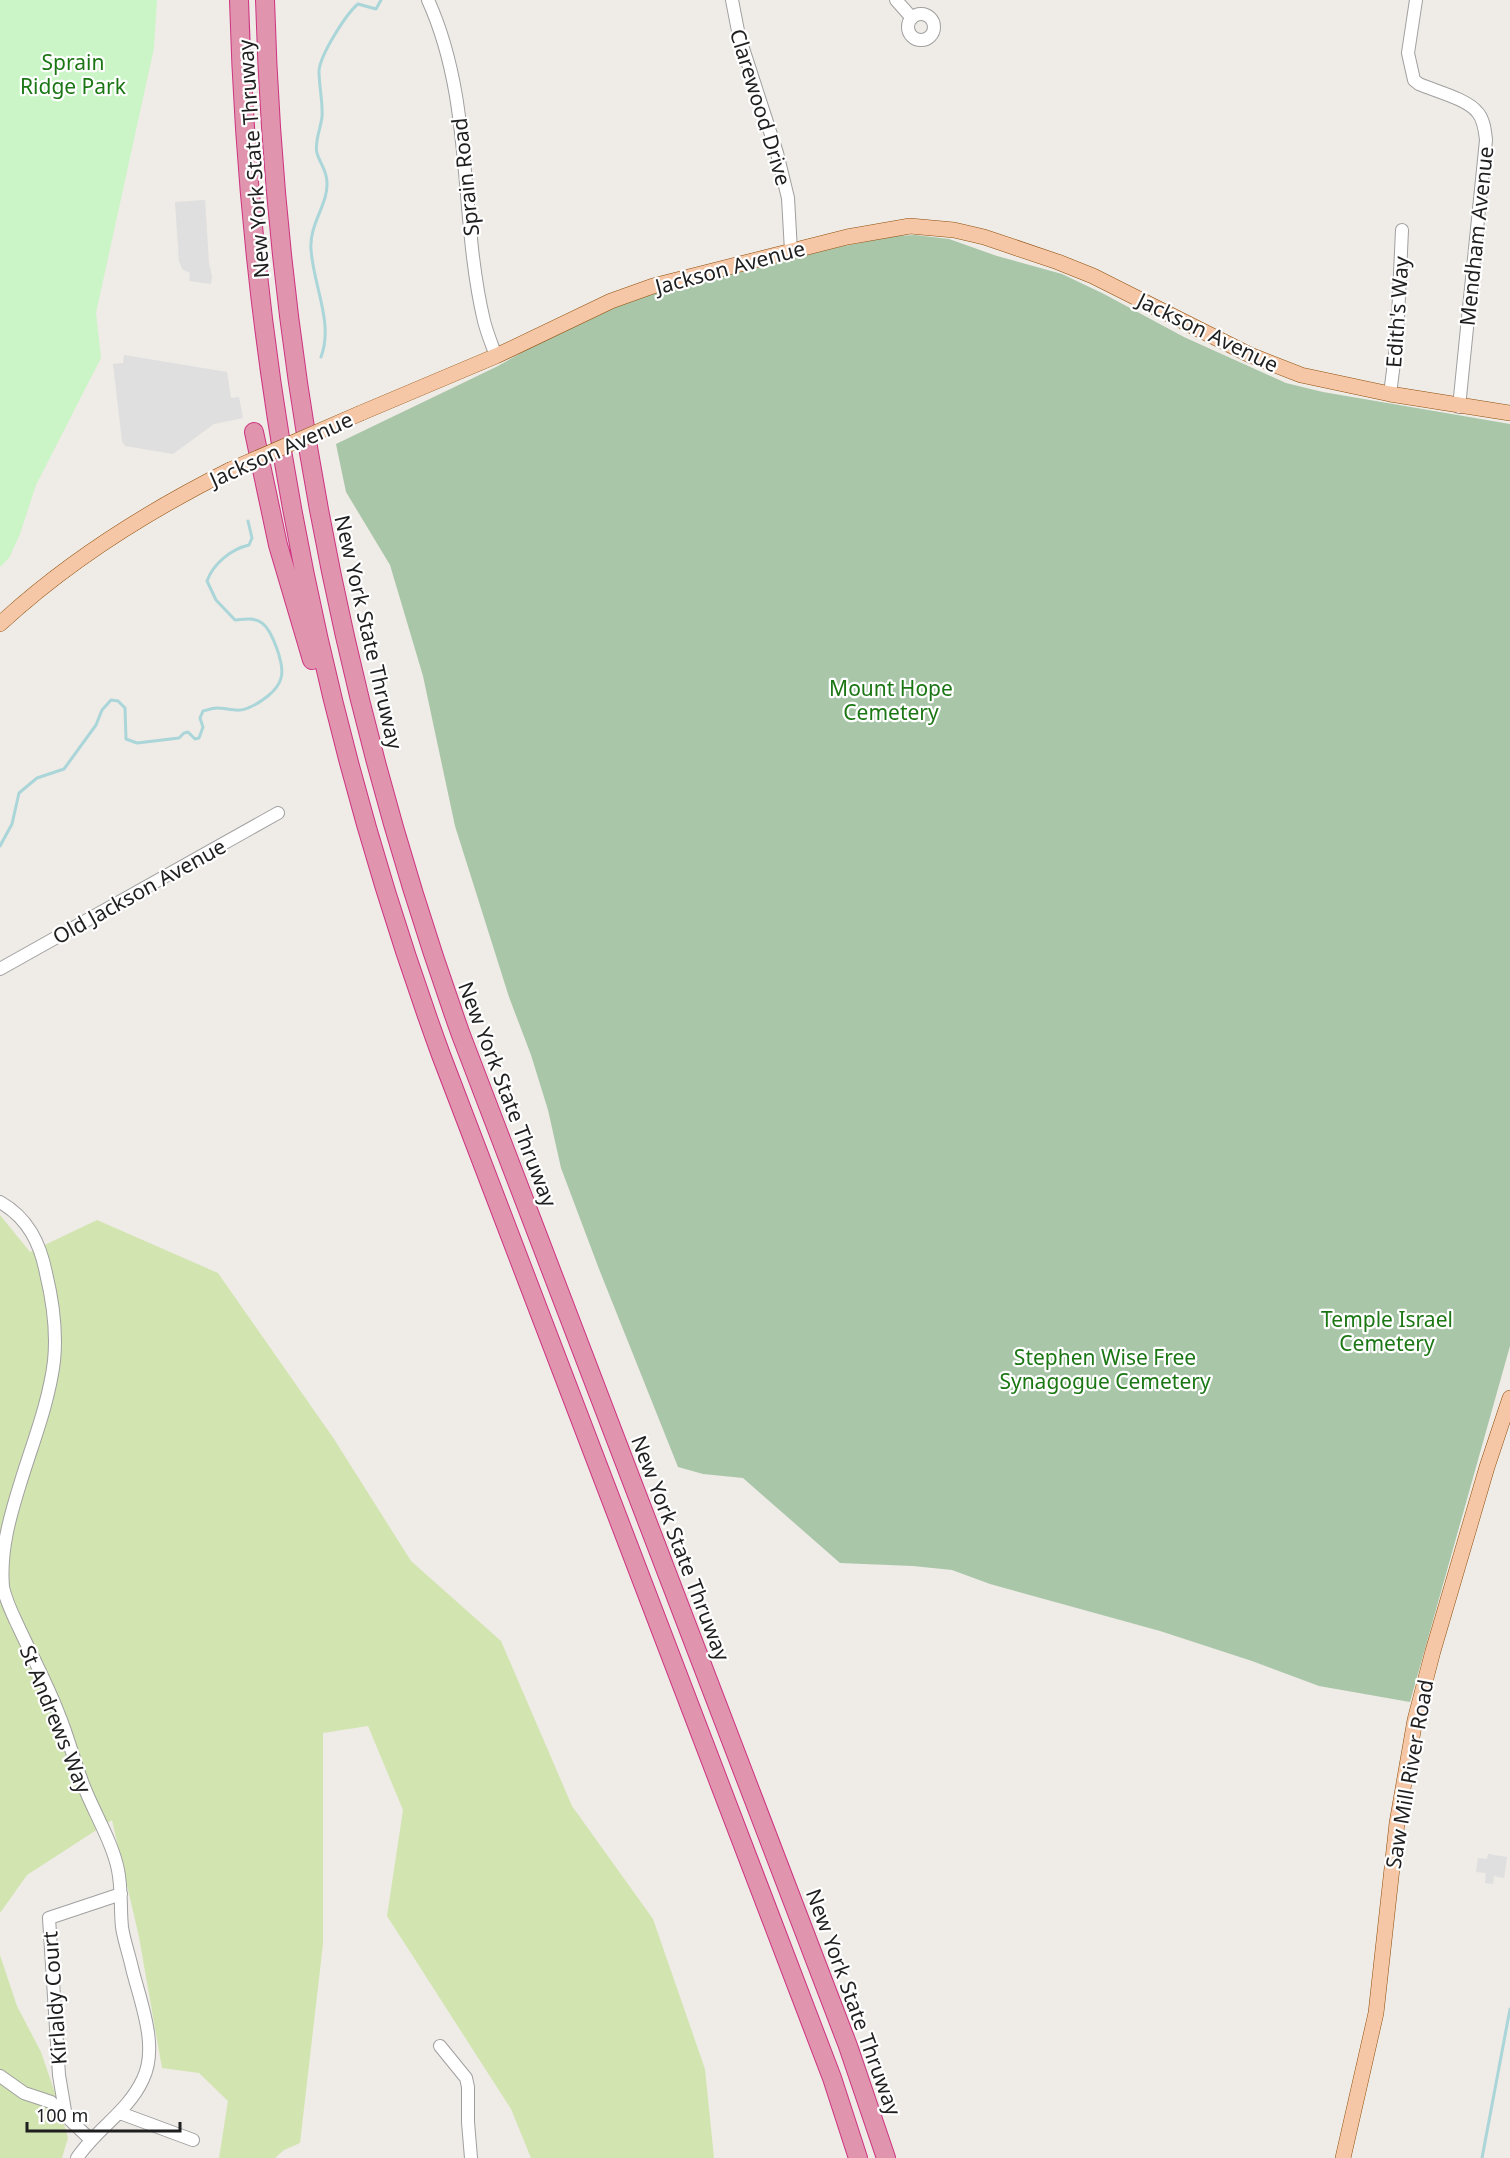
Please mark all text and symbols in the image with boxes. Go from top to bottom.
street label: Clarewood Drive [724,25,798,189]
street label: New York State Thruway [231,38,275,279]
park label: Sprain Ridge Park [20,48,127,100]
street label: Sprain Road [445,116,485,238]
street label: Mendham Avenue [1453,145,1499,327]
street label: Jackson Avenue [650,234,808,301]
street label: Edith's Way [1379,255,1415,369]
street label: Jackson Avenue [1131,285,1283,378]
street label: Jackson Avenue [203,405,357,494]
street label: New York State Thruway [328,512,410,752]
park label: Mount Hope Cemetery [829,674,953,726]
street label: Old Jackson Avenue [47,832,231,950]
street label: New York State Thruway [452,977,564,1211]
park label: Temple Israel Cemetery [1321,1305,1453,1357]
park label: Stephen Wise Free Synagogue Cemetery [999,1343,1211,1395]
street label: New York State Thruway [625,1431,737,1665]
street label: St Andrews Way [14,1641,99,1797]
street label: Saw Mill River Road [1379,1677,1439,1871]
street label: New York State Thruway [800,1885,908,2119]
street label: Kirlaldy Court [35,1930,73,2066]
scale bar [27,2095,180,2133]
text: 100 m [36,2103,88,2127]

